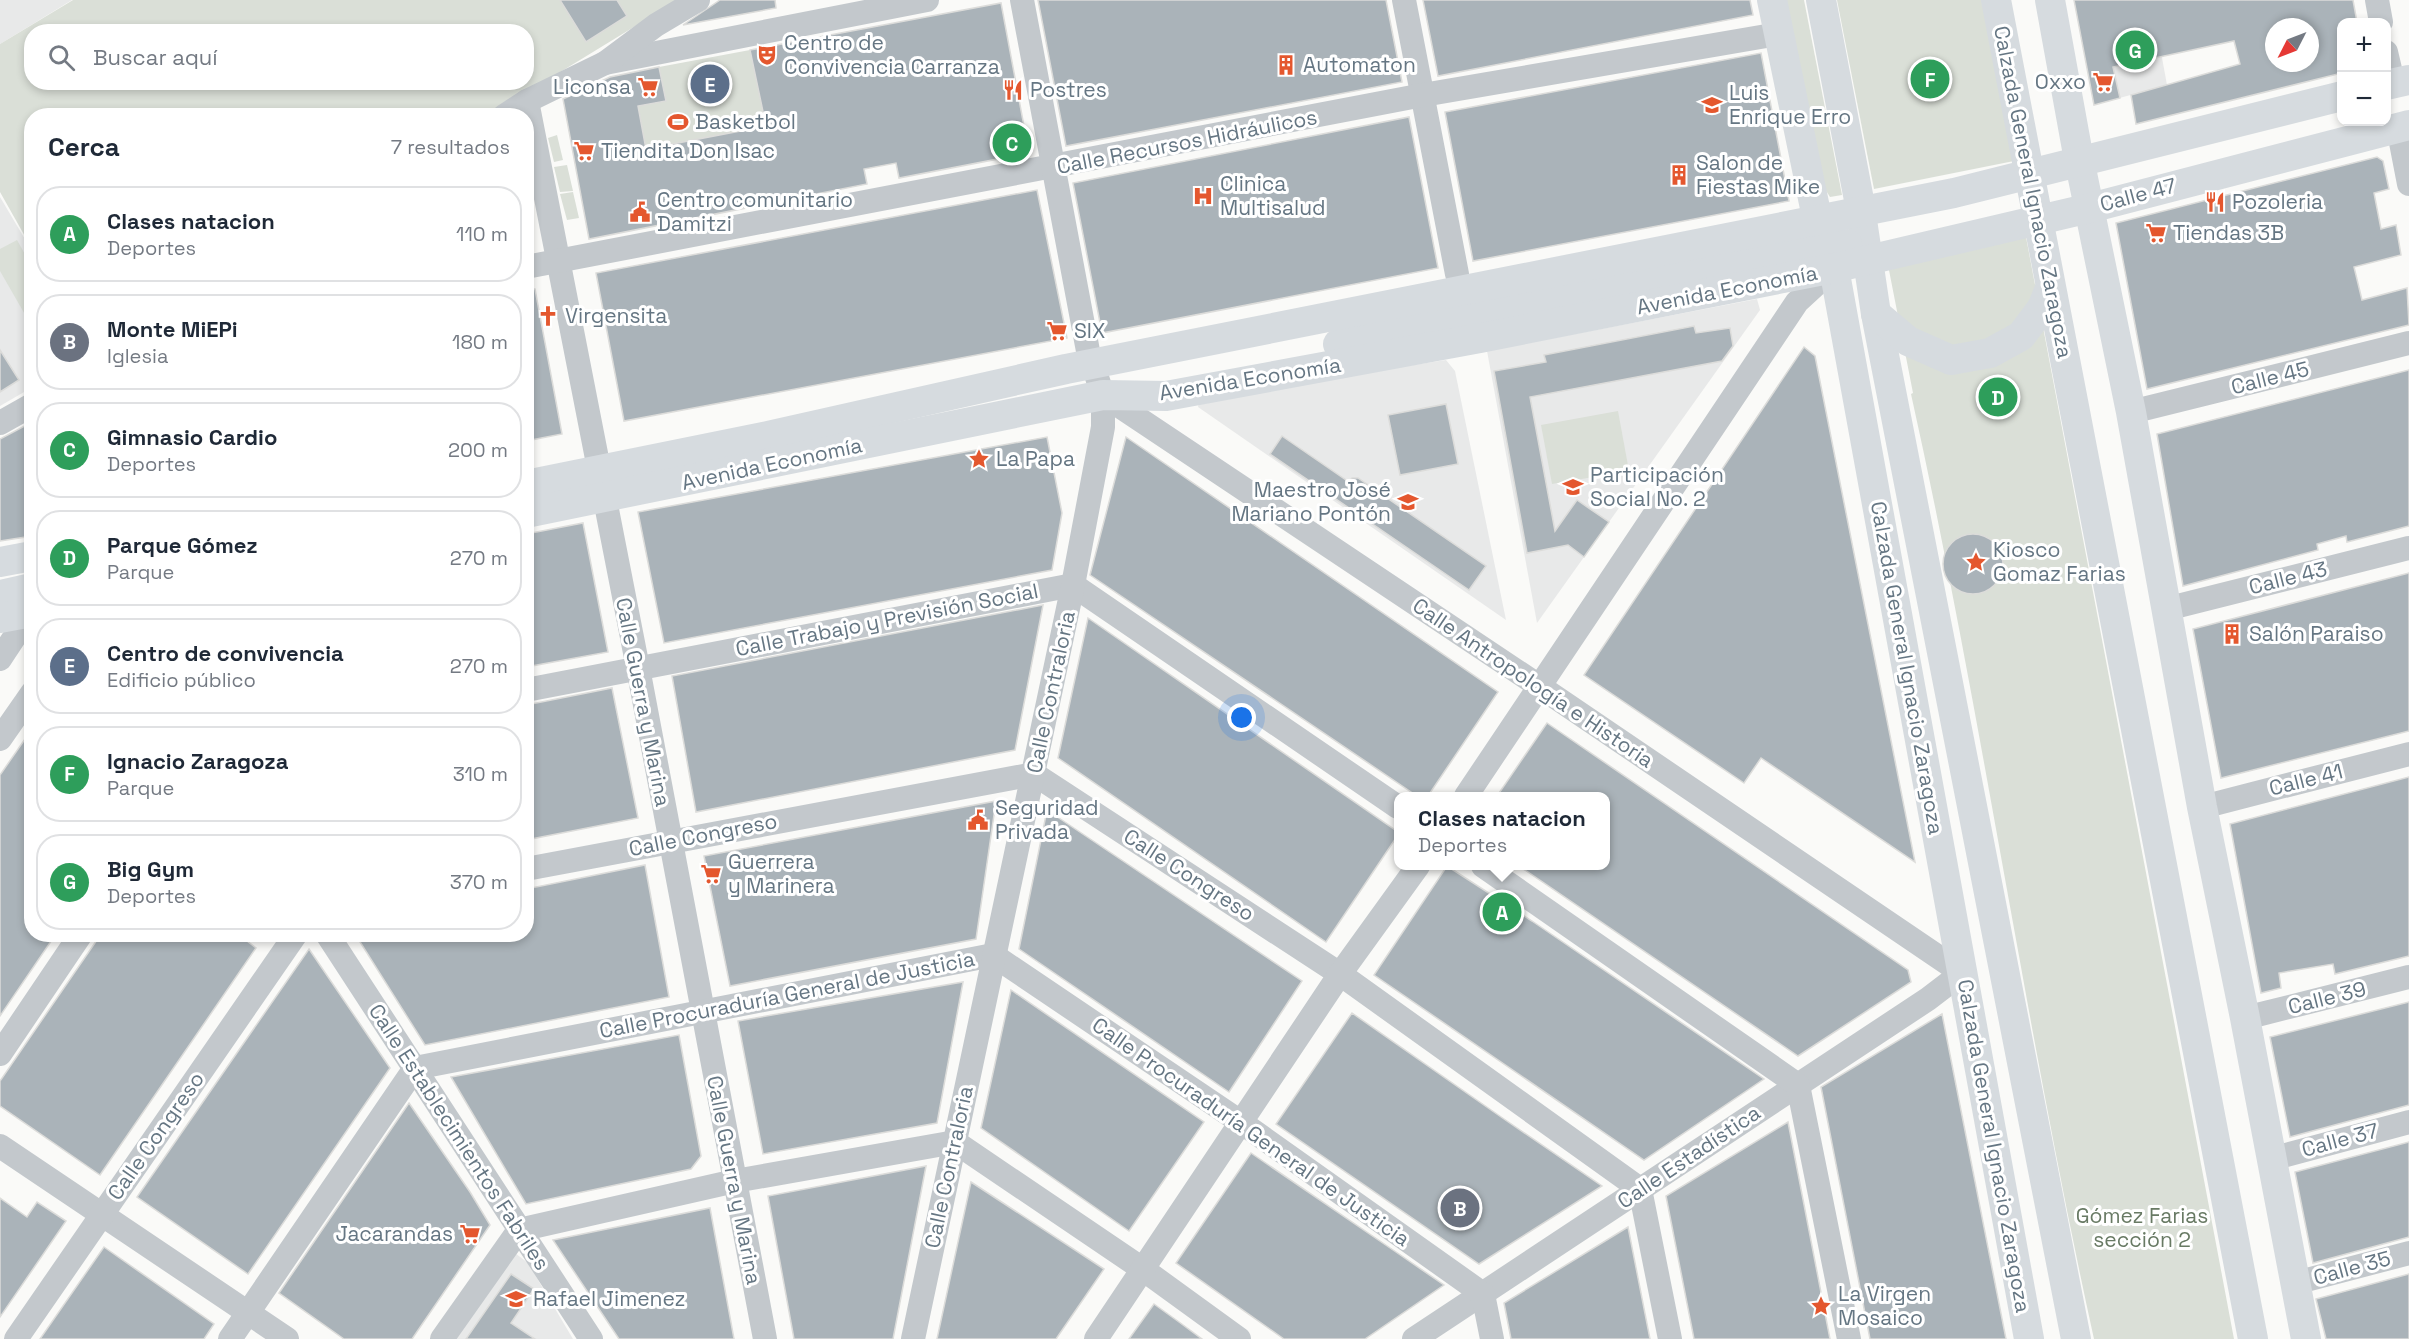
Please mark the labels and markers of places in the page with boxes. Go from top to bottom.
pin: G [2116,28,2154,72]
place label: Centro de Convivencia Carranza [784,29,1000,80]
theatre icon: Centro de Convivencia Carranza [755,43,779,67]
place label: Automaton [1303,51,1416,78]
building icon: Automaton [1274,53,1298,77]
pin: F [1910,56,1950,101]
pin: E [690,62,730,106]
place label: Oxxo [2035,68,2086,95]
supermarket icon: Oxxo [2091,70,2115,94]
place label: Liconsa [553,73,631,100]
supermarket icon: Liconsa [636,75,660,99]
place label: Postres [1030,76,1107,103]
restaurant icon: Postres [1001,78,1025,102]
place label: Luis Enrique Erro [1729,79,1851,130]
school or university icon: Luis Enrique Erro [1700,93,1724,117]
place label: Basketbol [695,108,796,135]
sports icon: Basketbol [666,110,690,134]
pin: C [992,120,1032,166]
place label: Tiendita Don Isac [601,137,775,164]
supermarket icon: Tiendita Don Isac [572,139,596,163]
place label: Salon de Fiestas Mike [1696,149,1820,200]
building icon: Salon de Fiestas Mike [1667,163,1691,187]
place label: Clinica Multisalud [1220,170,1326,221]
hospital icon: Clinica Multisalud [1191,184,1215,208]
place label: Centro comunitario Damitzi [657,186,853,237]
place label: Pozoleria [2232,188,2323,215]
restaurant icon: Pozoleria [2203,190,2227,214]
public building icon: Centro comunitario Damitzi [628,200,652,224]
place label: Tiendas 3B [2173,219,2284,246]
supermarket icon: Tiendas 3B [2144,221,2168,245]
place label: Virgensita [565,302,667,329]
church icon: Virgensita [536,304,560,328]
place label: SIX [1074,317,1105,344]
supermarket icon: SIX [1045,319,1069,343]
pin: D [1978,374,2018,420]
place label: La Papa [996,445,1075,472]
place icon: La Papa [967,447,991,471]
place label: Participación Social No. 2 [1590,461,1724,512]
school or university icon: Participación Social No. 2 [1561,475,1585,499]
place label: Maestro José Mariano Pontón [1231,476,1391,527]
school or university icon: Maestro José Mariano Pontón [1396,490,1420,514]
place label: Kiosco Gomaz Farias [1993,536,2126,587]
place icon: Kiosco Gomaz Farias [1964,550,1988,574]
place label: Salón Paraiso [2249,620,2384,647]
building icon: Salón Paraiso [2220,622,2244,646]
place label: Seguridad Privada [995,794,1099,845]
public building icon: Seguridad Privada [966,808,990,832]
place label: Guerrera y Marinera [728,848,835,899]
supermarket icon: Guerrera y Marinera [699,862,723,886]
pin: A [1482,890,1522,934]
pin: B [1440,1186,1480,1230]
place label: Jacarandas [336,1220,453,1247]
supermarket icon: Jacarandas [458,1222,482,1246]
place label: La Virgen Mosaico [1838,1280,1931,1331]
place label: Rafael Jimenez [533,1285,686,1312]
school or university icon: Rafael Jimenez [504,1287,528,1311]
place icon: La Virgen Mosaico [1809,1294,1833,1318]

